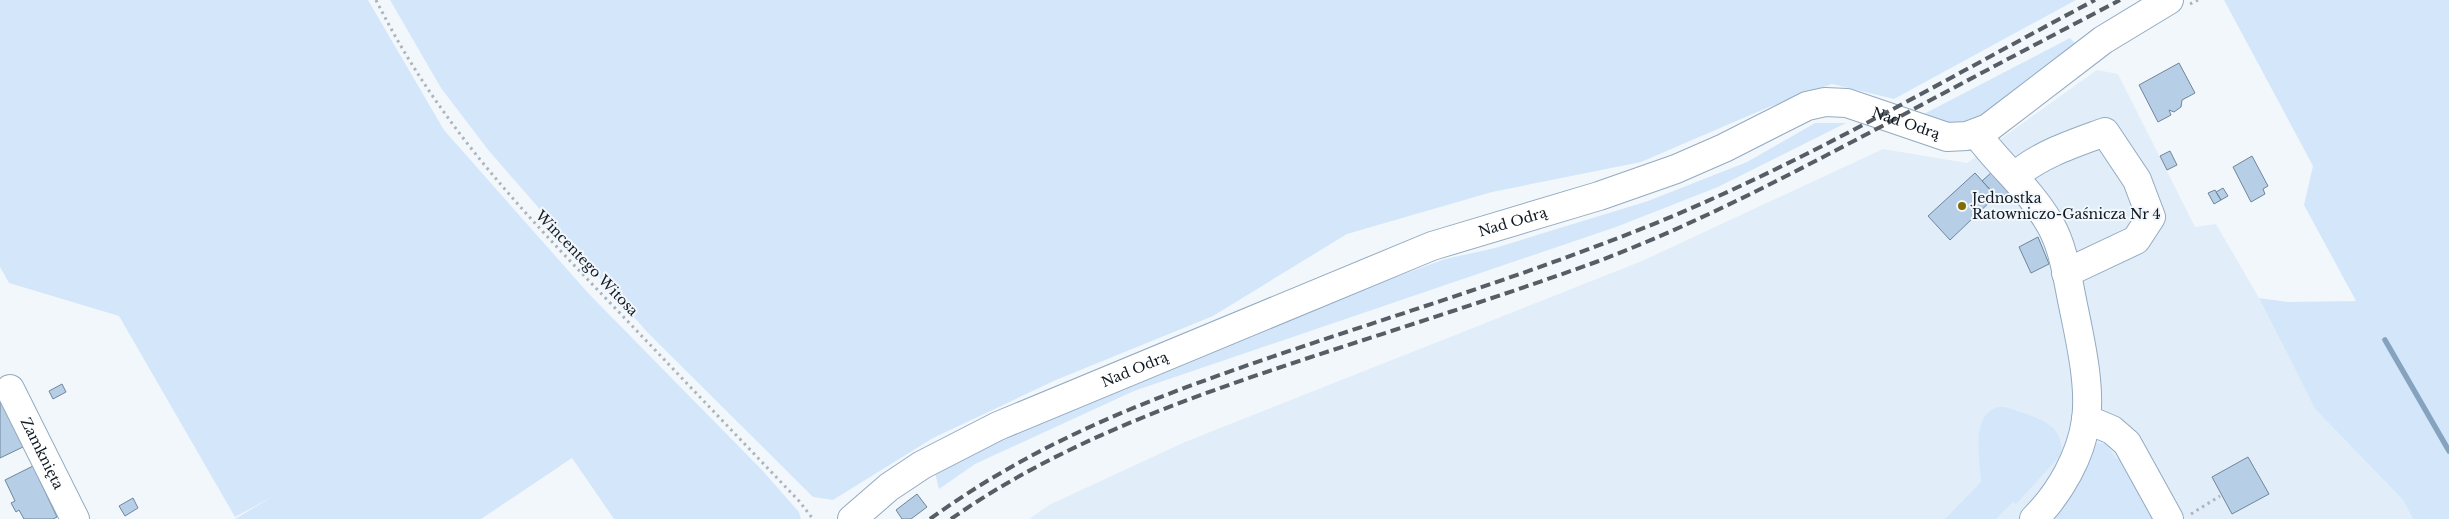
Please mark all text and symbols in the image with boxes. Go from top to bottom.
street label: Nad Odrą [1870,103,1943,143]
place label: Jednostka Ratowniczo-Gaśnicza Nr 4 [1970,189,2161,223]
marker: Jednostka Ratowniczo-Gaśnicza Nr 4 [1956,200,1968,212]
street label: Nad Odrą [1476,203,1549,241]
street label: Wincentego Witosa [531,206,642,320]
street label: Nad Odrą [1099,347,1171,391]
street label: Zamknięta [17,415,68,492]

